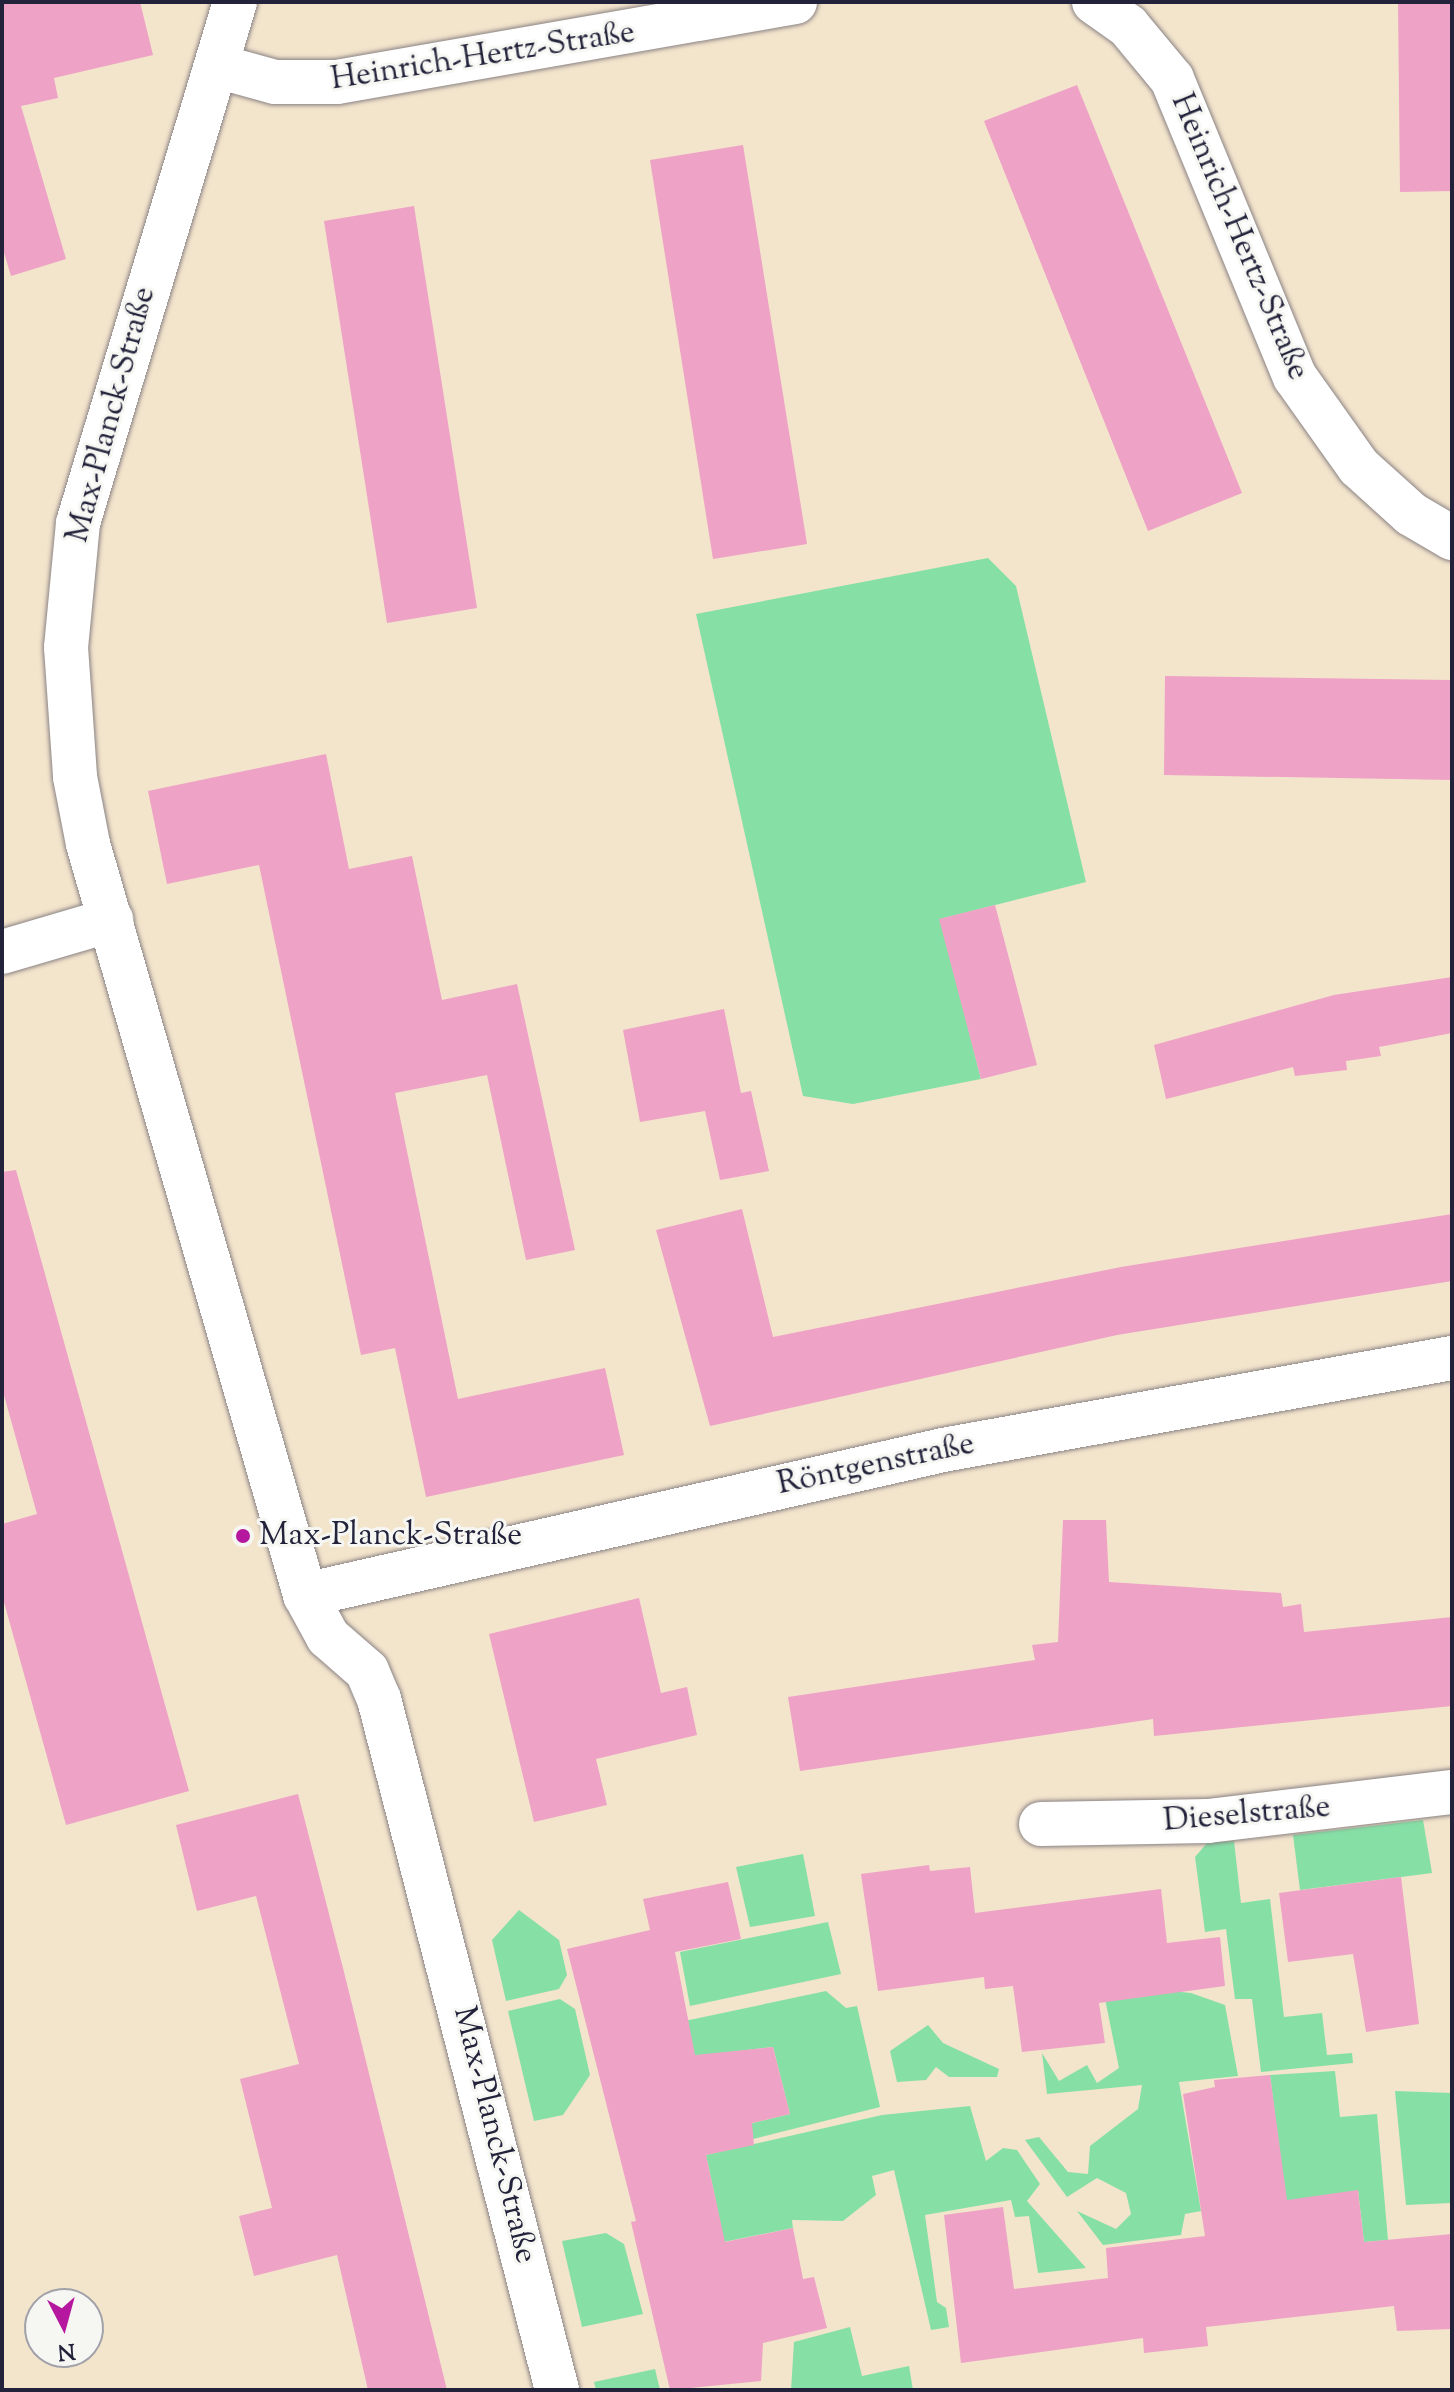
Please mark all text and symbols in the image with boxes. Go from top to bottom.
street label: Heinrich-Hertz-Straße [328,14,638,100]
street label: Heinrich-Hertz-Straße [1161,88,1317,386]
street label: Max-Planck-Straße [59,283,165,547]
street label: Röntgenstraße [774,1425,978,1505]
place label: Max-Planck-Straße [259,1517,522,1555]
marker: Max-Planck-Straße [234,1527,252,1545]
street label: Dieselstraße [1162,1789,1332,1841]
street label: Max-Planck-Straße [444,2003,544,2267]
north arrow [24,2288,104,2368]
text: N [56,2333,77,2367]

